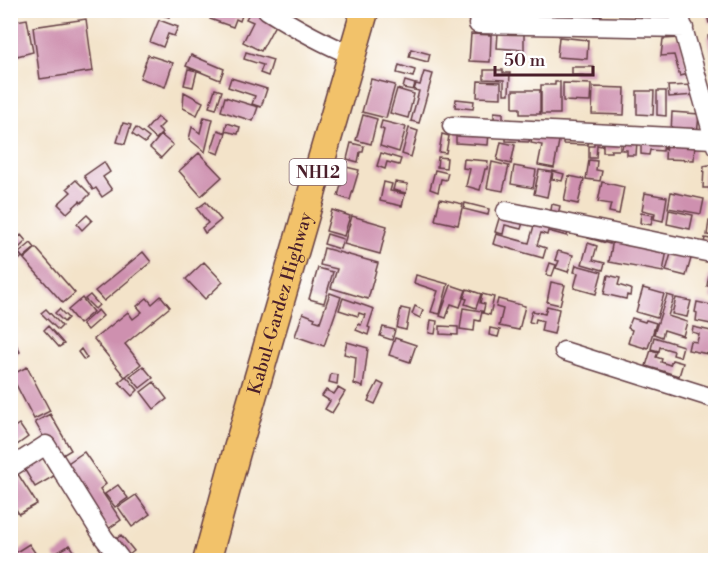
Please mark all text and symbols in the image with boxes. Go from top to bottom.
scale bar [495,39,592,77]
text: 50 m [504,49,546,72]
road number: NH12 [290,159,346,185]
street label: Kabul-Gardez Highway [243,209,318,397]

